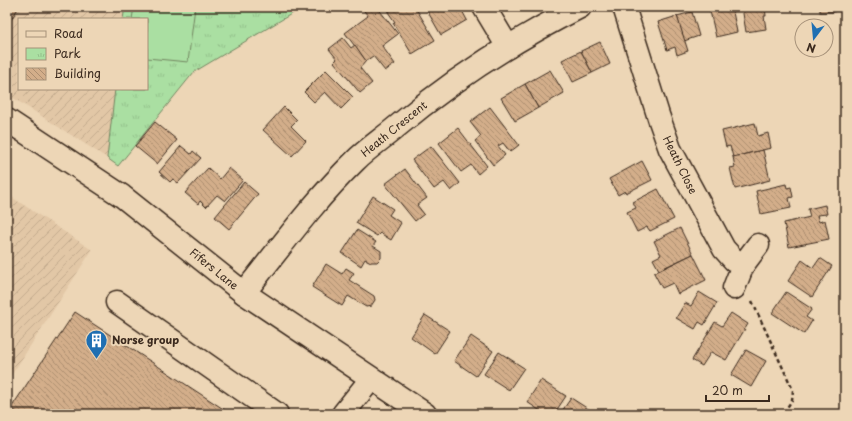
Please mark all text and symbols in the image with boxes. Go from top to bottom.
legend [18,18,148,90]
north arrow [794,18,834,58]
text: Road [54,24,83,42]
text: N [804,39,818,57]
text: Park [54,44,81,62]
text: Building [54,64,101,82]
street label: Heath Crescent [357,96,431,161]
street label: Heath Close [659,133,702,197]
street label: Fifers Lane [186,244,242,294]
building icon: Norse group [83,327,109,360]
place label: Norse group [112,331,179,348]
scale bar [706,377,769,403]
text: 20 m [712,381,743,399]

